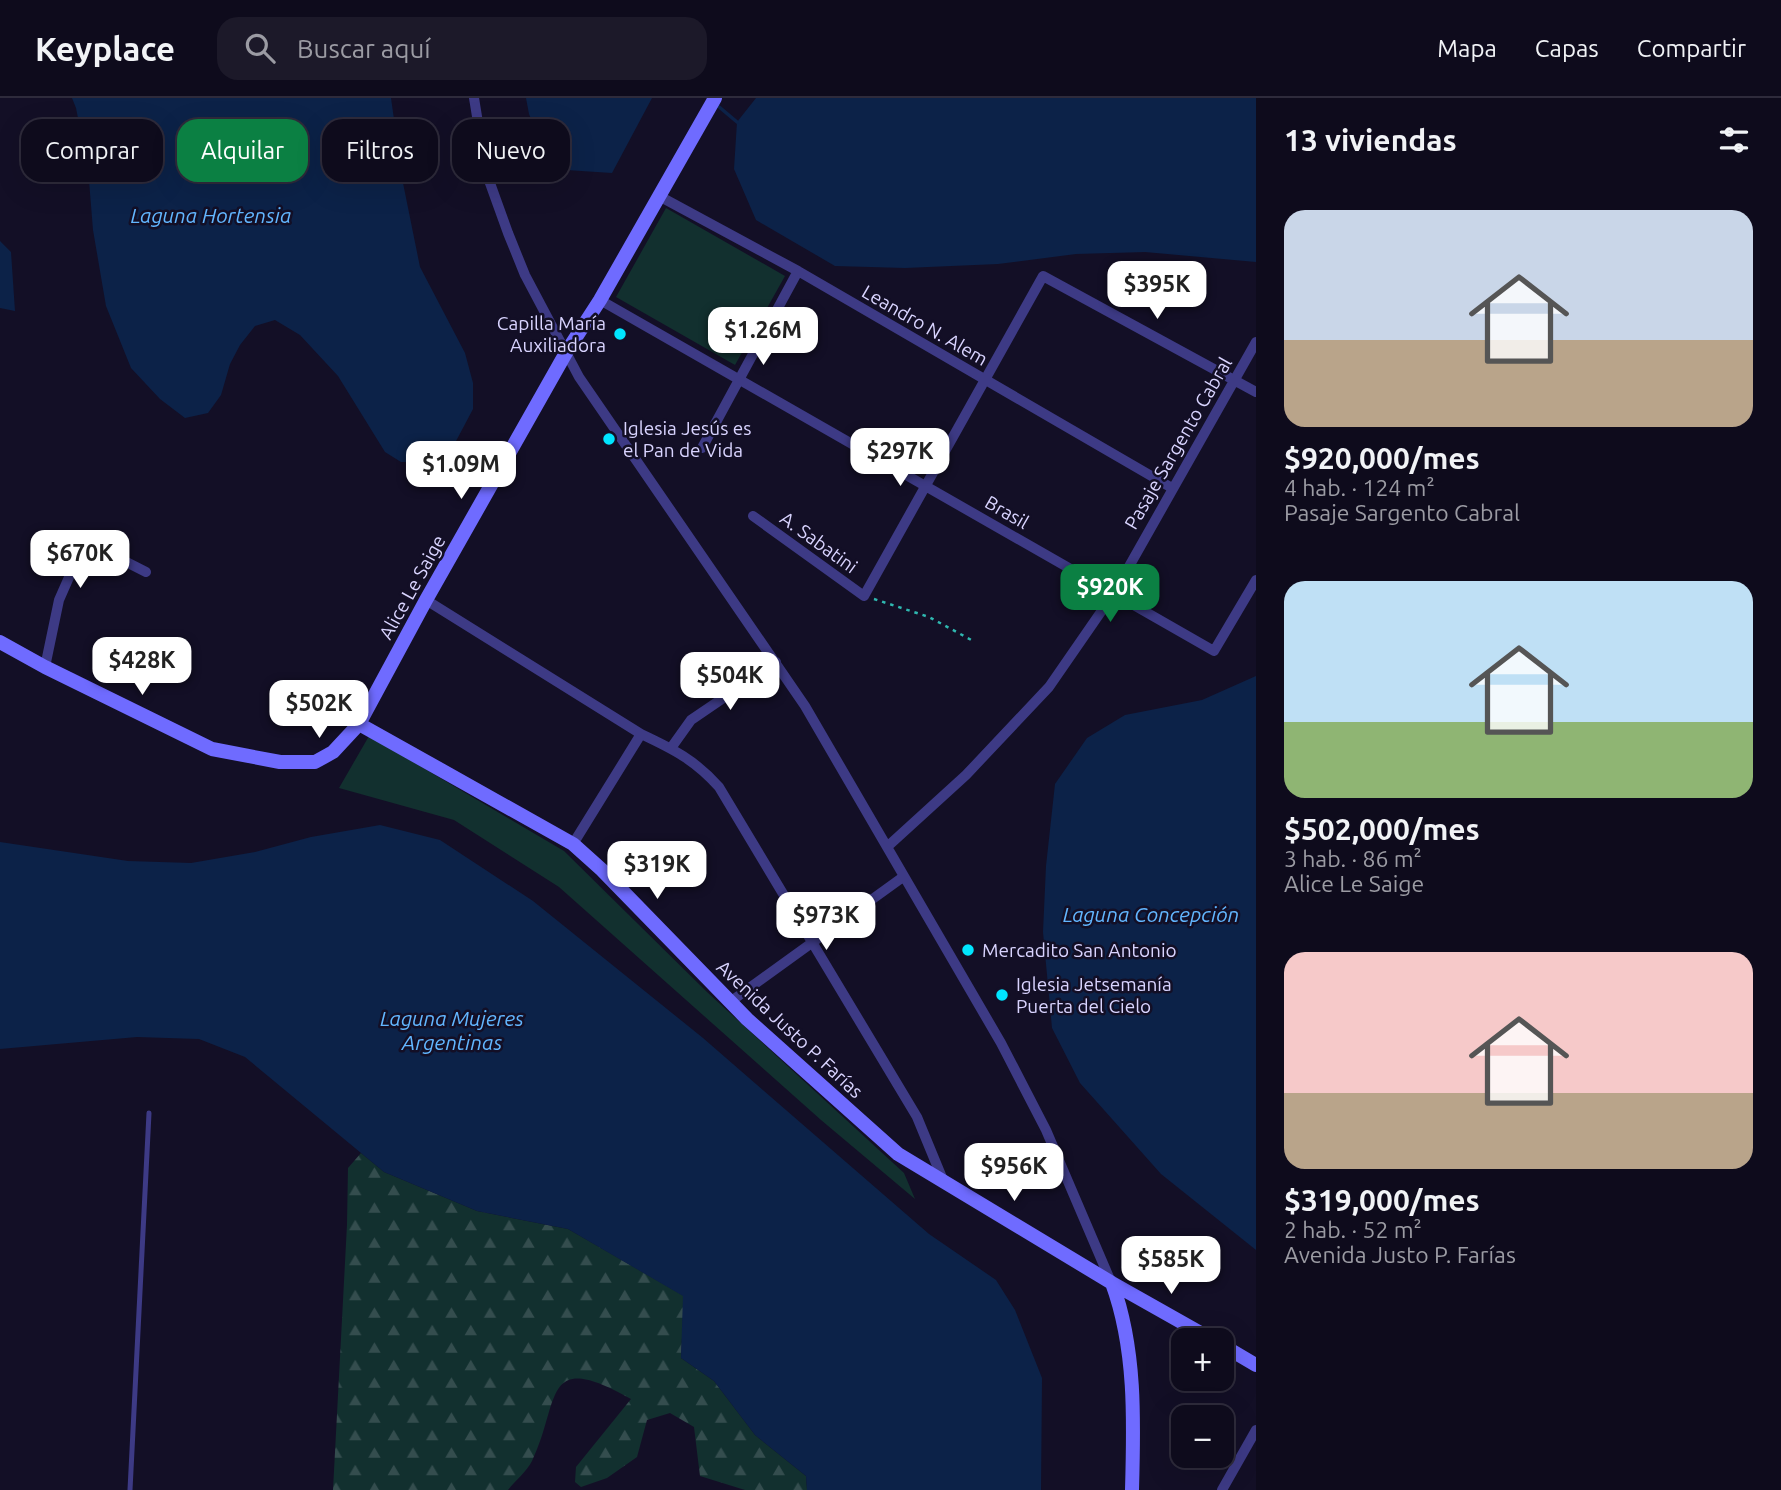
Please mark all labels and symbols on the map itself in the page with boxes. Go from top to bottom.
water label: Laguna Hortensia [131,203,291,227]
pin: $395K [1108,262,1206,321]
street label: Leandro N. Alem [858,280,992,370]
pin: $1.26M [706,308,820,367]
place label: Capilla María Auxiliadora [497,312,606,356]
marker: Capilla María Auxiliadora [612,326,628,342]
street label: Pasaje Sargento Cabral [1120,353,1236,533]
place label: Iglesia Jesús es el Pan de Vida [623,417,752,461]
pin: $297K [851,428,949,488]
marker: Iglesia Jesús es el Pan de Vida [601,431,617,447]
pin: $1.09M [404,442,518,501]
street label: Brasil [981,491,1033,533]
street label: A. Sabatini [776,507,862,577]
pin: $670K [31,531,129,590]
street label: Alice Le Saige [374,531,450,643]
pin: $920K [1061,564,1159,624]
pin: $428K [93,638,191,697]
pin: $504K [681,652,779,712]
pin: $502K [270,680,368,740]
pin: $319K [608,842,706,901]
pin: $973K [777,892,875,952]
water label: Laguna Concepción [1063,902,1239,926]
place label: Mercadito San Antonio [982,939,1177,961]
marker: Mercadito San Antonio [960,942,976,958]
street label: Avenida Justo P. Farías [712,956,868,1102]
place label: Iglesia Jetsemanía Puerta del Cielo [1016,973,1172,1017]
marker: Iglesia Jetsemanía Puerta del Cielo [994,987,1010,1003]
water label: Laguna Mujeres Argentinas [380,1006,524,1054]
pin: $956K [965,1144,1063,1203]
pin: $585K [1122,1236,1220,1296]

